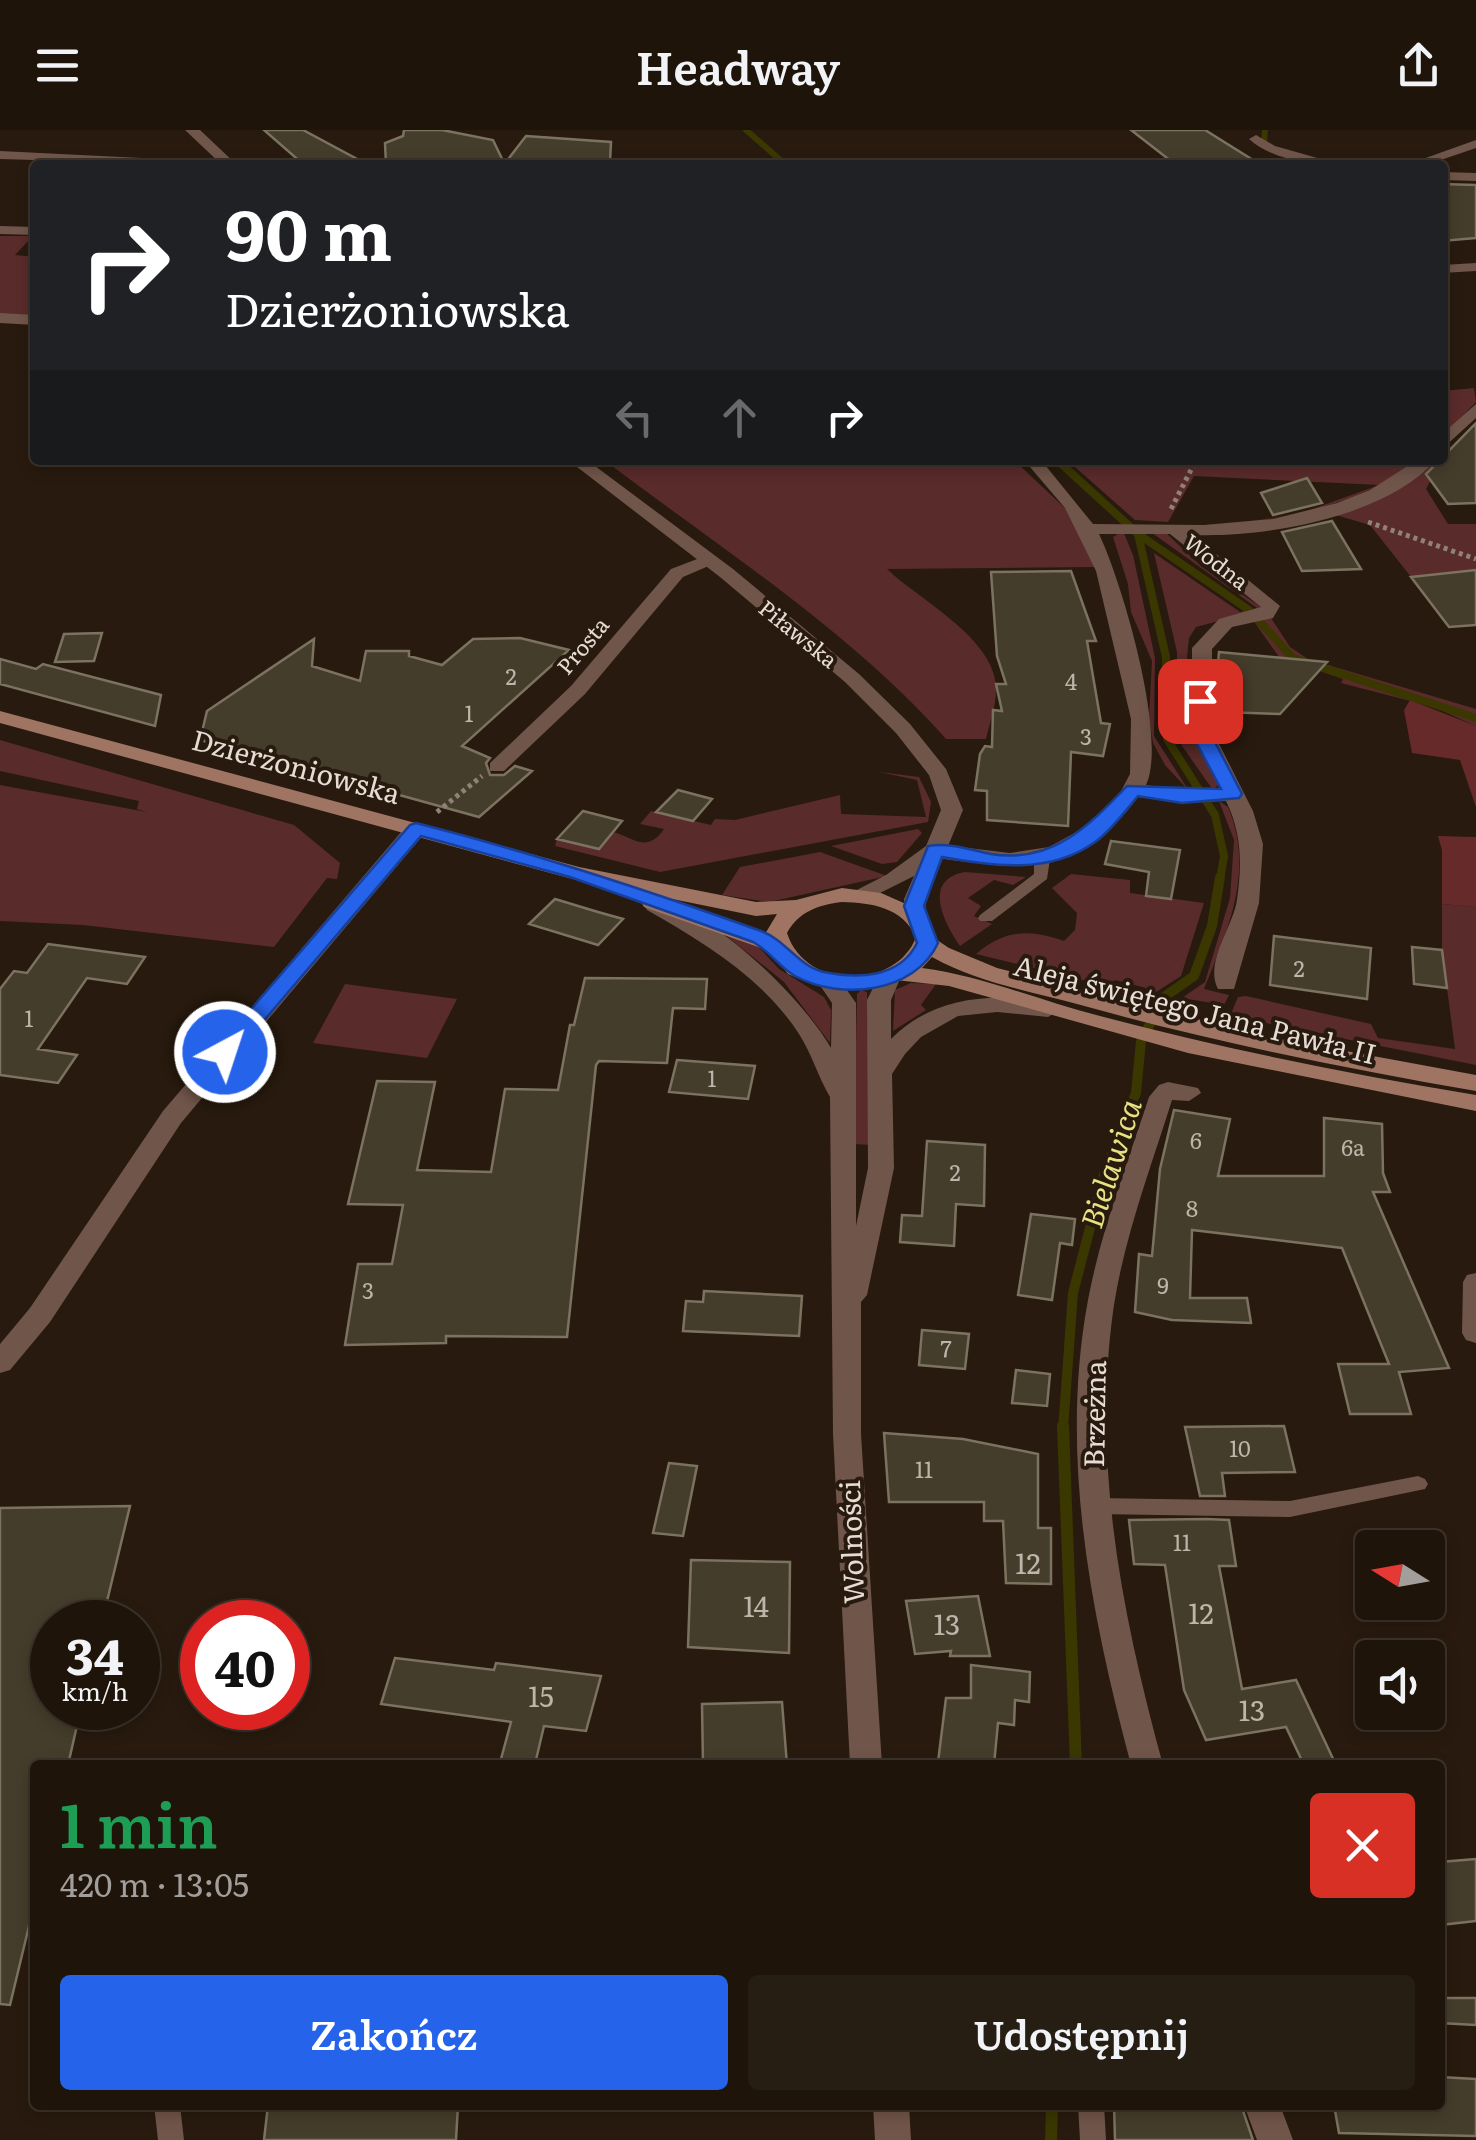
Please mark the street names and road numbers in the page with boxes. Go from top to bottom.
street label: Wodna [1177,525,1257,597]
street label: Piławska [752,591,846,675]
street label: Prosta [548,609,616,681]
street label: Dzierżoniowska [188,717,405,813]
street label: Aleja świętego Jana Pawła II [1010,943,1381,1073]
street label: Brzeżna [1071,1360,1115,1468]
street label: Wolności [827,1480,873,1605]

